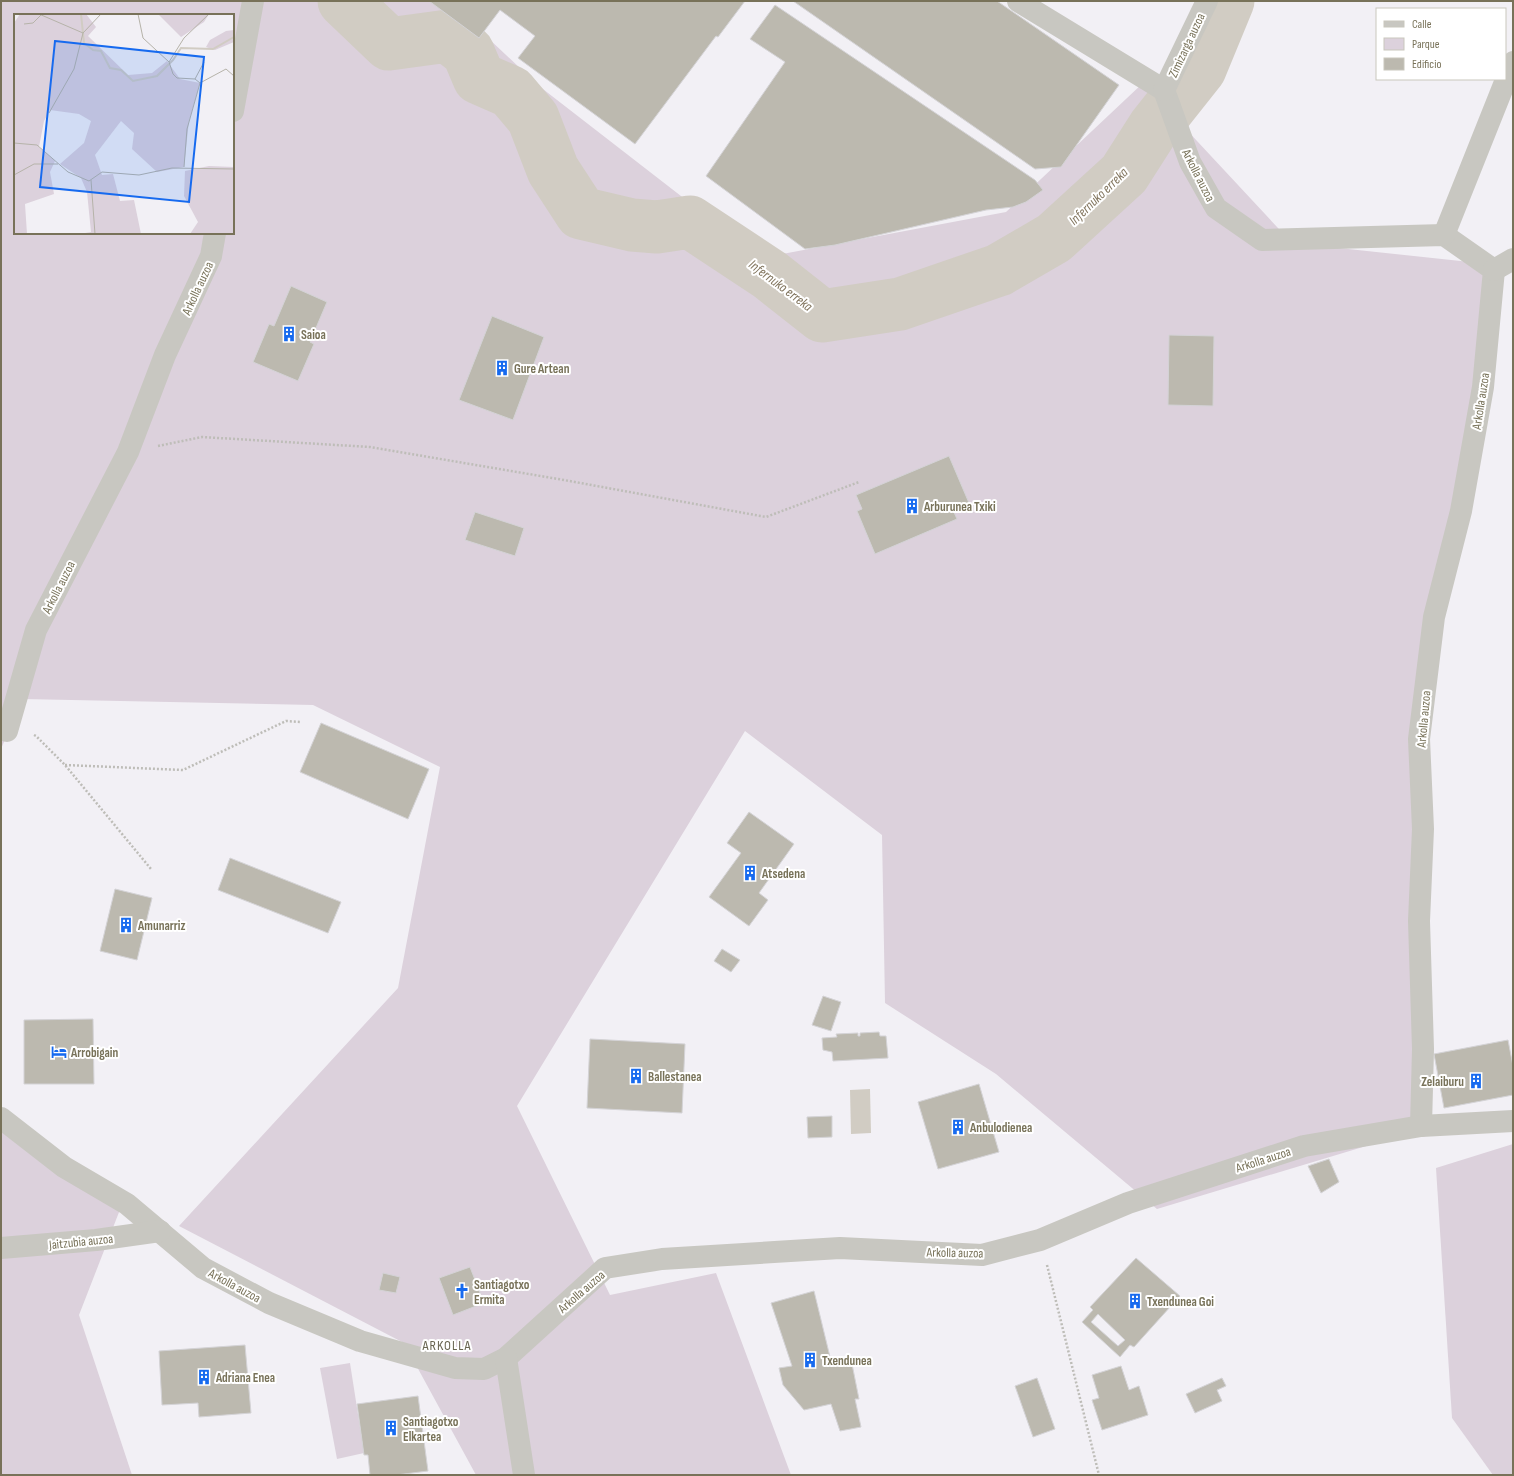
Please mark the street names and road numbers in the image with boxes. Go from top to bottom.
street label: Zimizarga auzoa [1165,11,1209,80]
street label: Arkolla auzoa [1178,146,1218,204]
street label: Arkolla auzoa [178,259,217,319]
street label: Arkolla auzoa [1468,372,1493,432]
street label: Arkolla auzoa [38,558,79,617]
street label: Arkolla auzoa [1413,690,1434,749]
street label: Arkolla auzoa [1233,1144,1293,1177]
street label: Jaitzubia auzoa [47,1231,114,1253]
street label: Arkolla auzoa [925,1244,984,1261]
street label: Arkolla auzoa [205,1265,263,1306]
street label: Arkolla auzoa [554,1267,608,1317]

